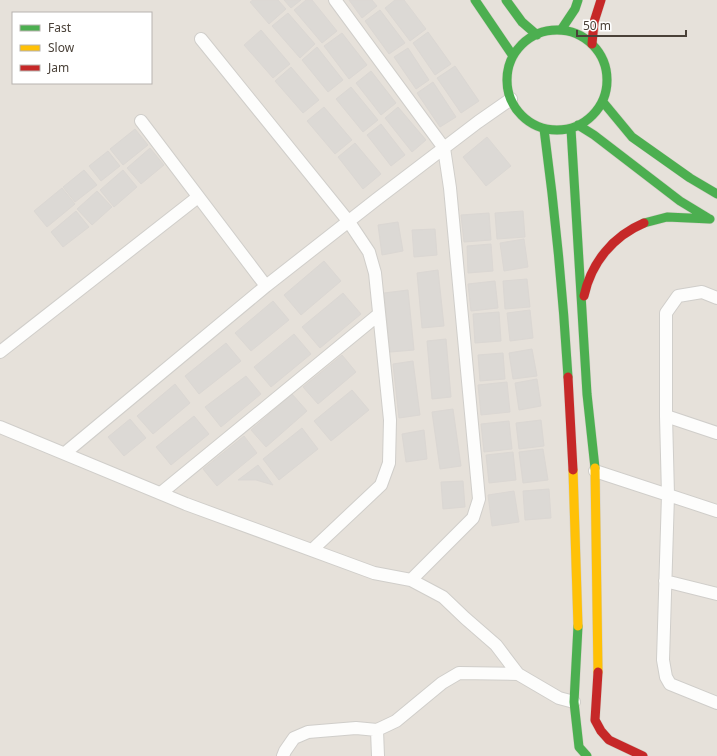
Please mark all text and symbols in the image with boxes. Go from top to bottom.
legend [12,12,152,84]
scale bar [577,12,686,38]
text: 50 m [583,17,611,34]
text: Fast [48,19,72,36]
text: Slow [48,39,75,56]
text: Jam [47,59,69,76]

